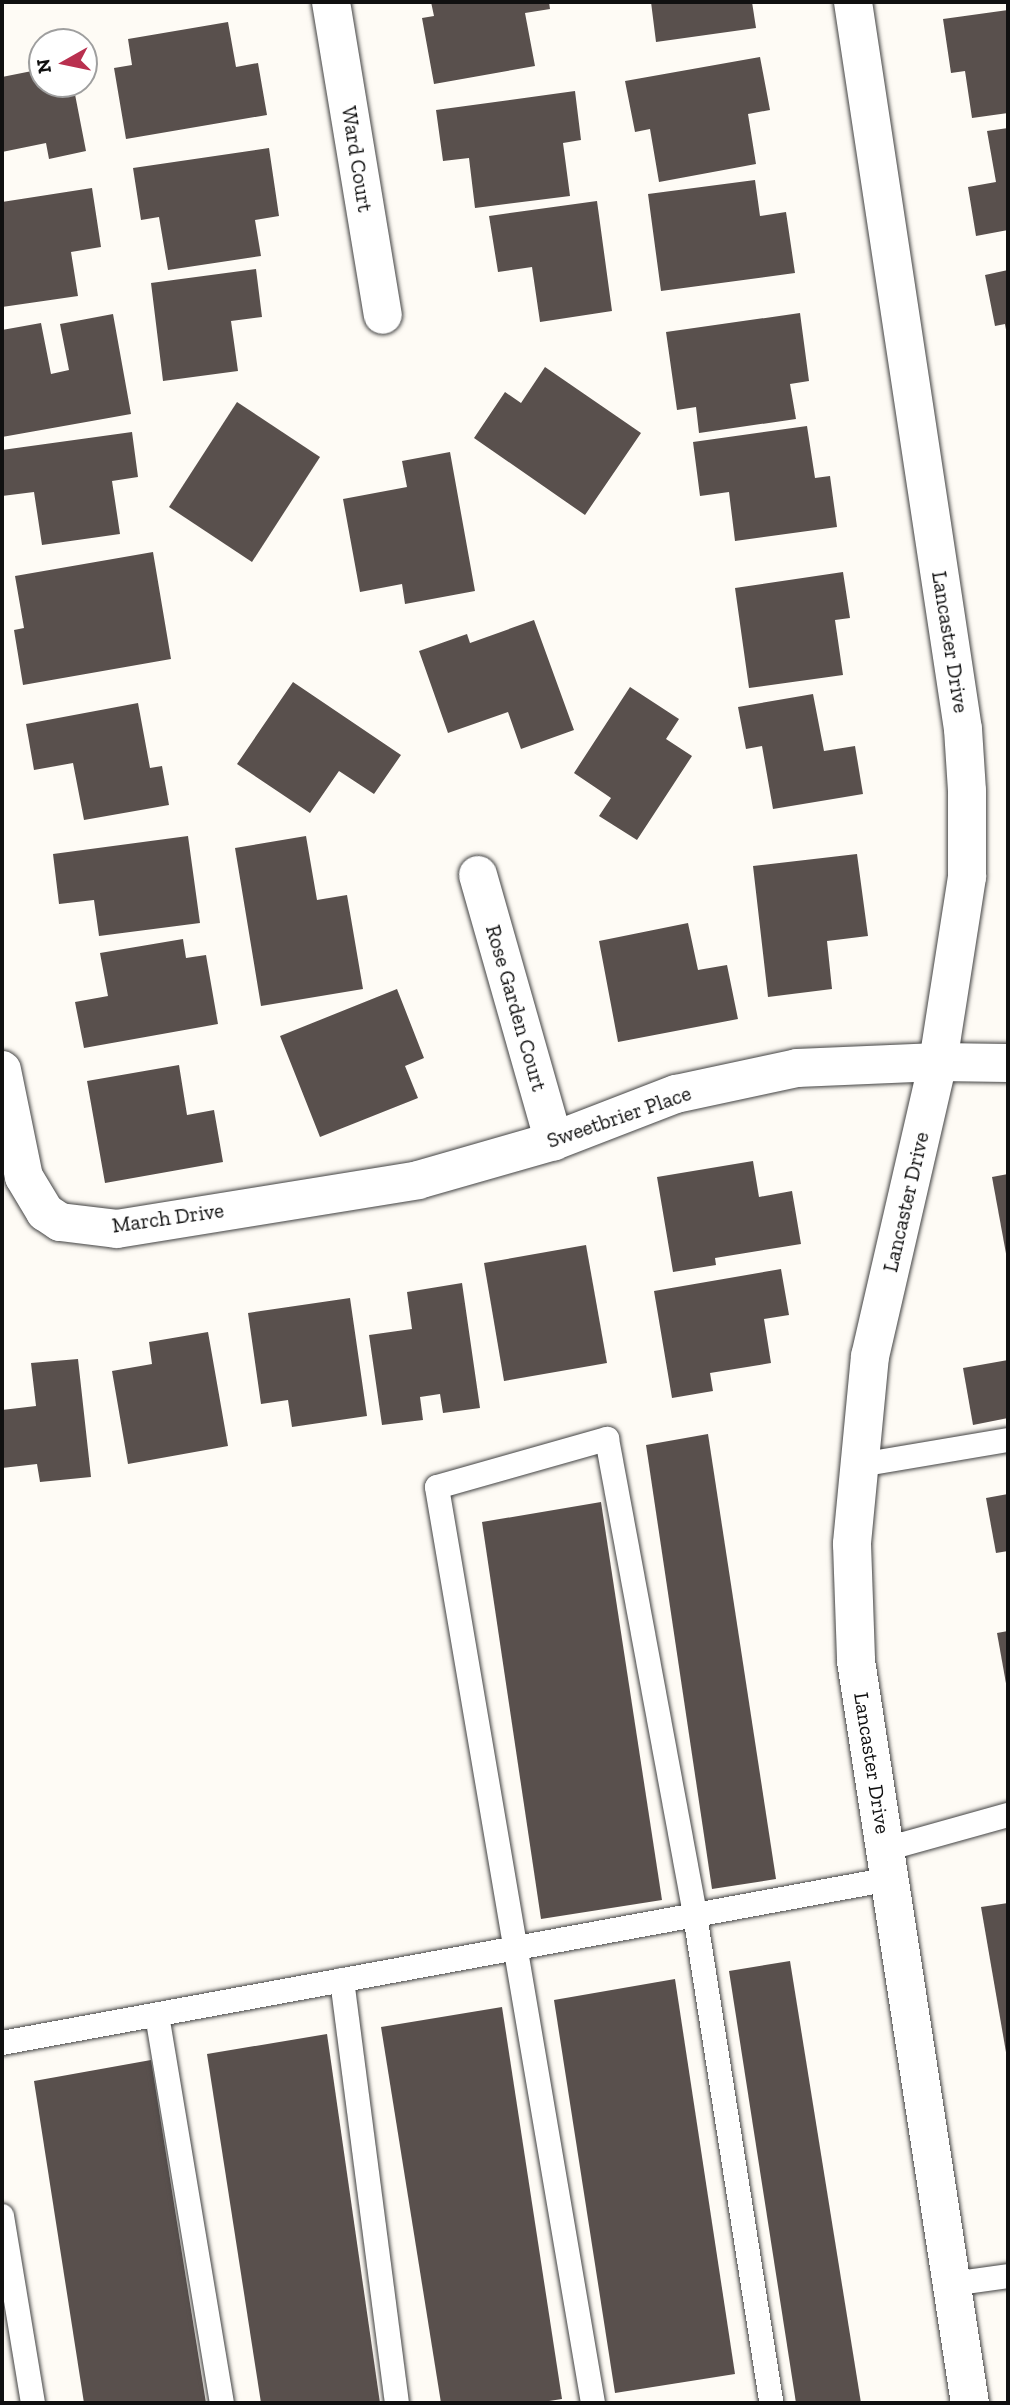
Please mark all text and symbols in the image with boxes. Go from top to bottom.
north arrow [28,28,98,98]
text: N [31,57,56,75]
street label: Ward Court [336,104,378,214]
street label: Lancaster Drive [926,569,974,715]
street label: Rose Garden Court [480,922,552,1094]
street label: Sweetbrier Place [543,1080,695,1154]
street label: Lancaster Drive [878,1129,934,1275]
street label: March Drive [110,1198,226,1238]
street label: Lancaster Drive [848,1690,896,1836]

